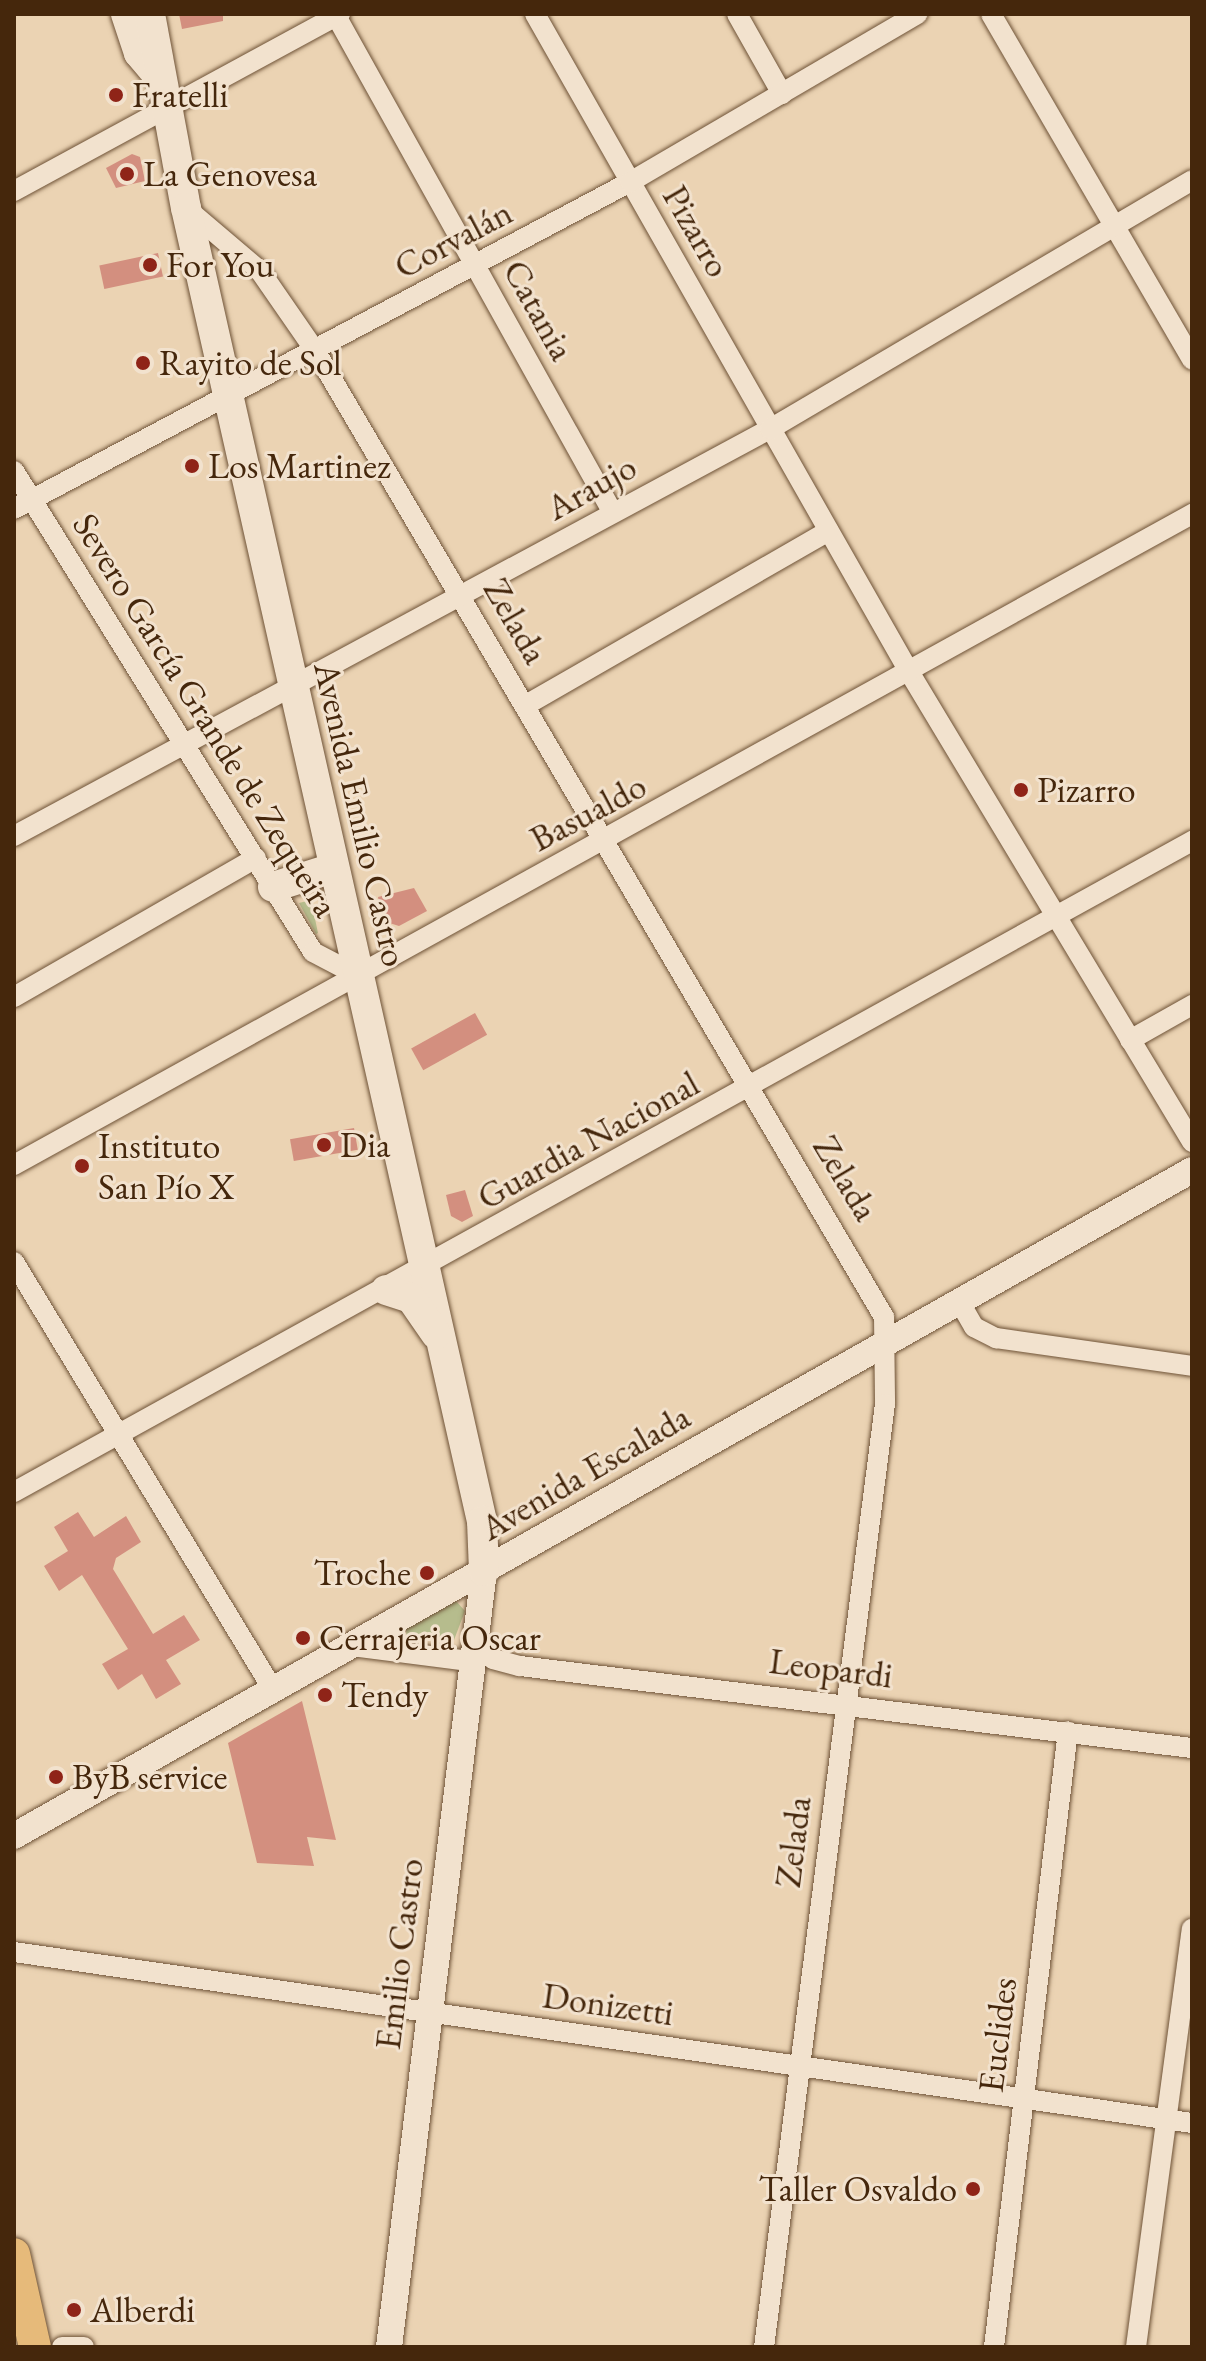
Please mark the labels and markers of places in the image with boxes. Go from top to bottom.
place label: Fratelli [132,73,228,117]
marker: Fratelli [107,86,125,104]
place label: La Genovesa [143,152,317,196]
marker: La Genovesa [118,165,136,183]
place label: For You [166,243,274,287]
marker: For You [141,256,159,274]
place label: Rayito de Sol [159,341,342,385]
marker: Rayito de Sol [134,354,152,372]
place label: Los Martinez [208,444,391,488]
marker: Los Martinez [183,457,201,475]
place label: Pizarro [1037,768,1135,812]
marker: Pizarro [1012,781,1030,799]
place label: Instituto San Pío X [98,1123,234,1208]
place label: Dia [340,1123,390,1167]
marker: Dia [315,1136,333,1154]
marker: Instituto San Pío X [73,1157,91,1175]
place label: Troche [313,1551,411,1595]
marker: Troche [418,1564,436,1582]
place label: Cerrajeria Oscar [319,1616,541,1660]
marker: Cerrajeria Oscar [294,1629,312,1647]
place label: Tendy [341,1673,428,1717]
marker: Tendy [316,1686,334,1704]
place label: ByB service [72,1755,227,1799]
marker: ByB service [47,1768,65,1786]
place label: Taller Osvaldo [758,2167,957,2211]
marker: Taller Osvaldo [964,2180,982,2198]
place label: Alberdi [90,2288,195,2332]
marker: Alberdi [65,2301,83,2319]

